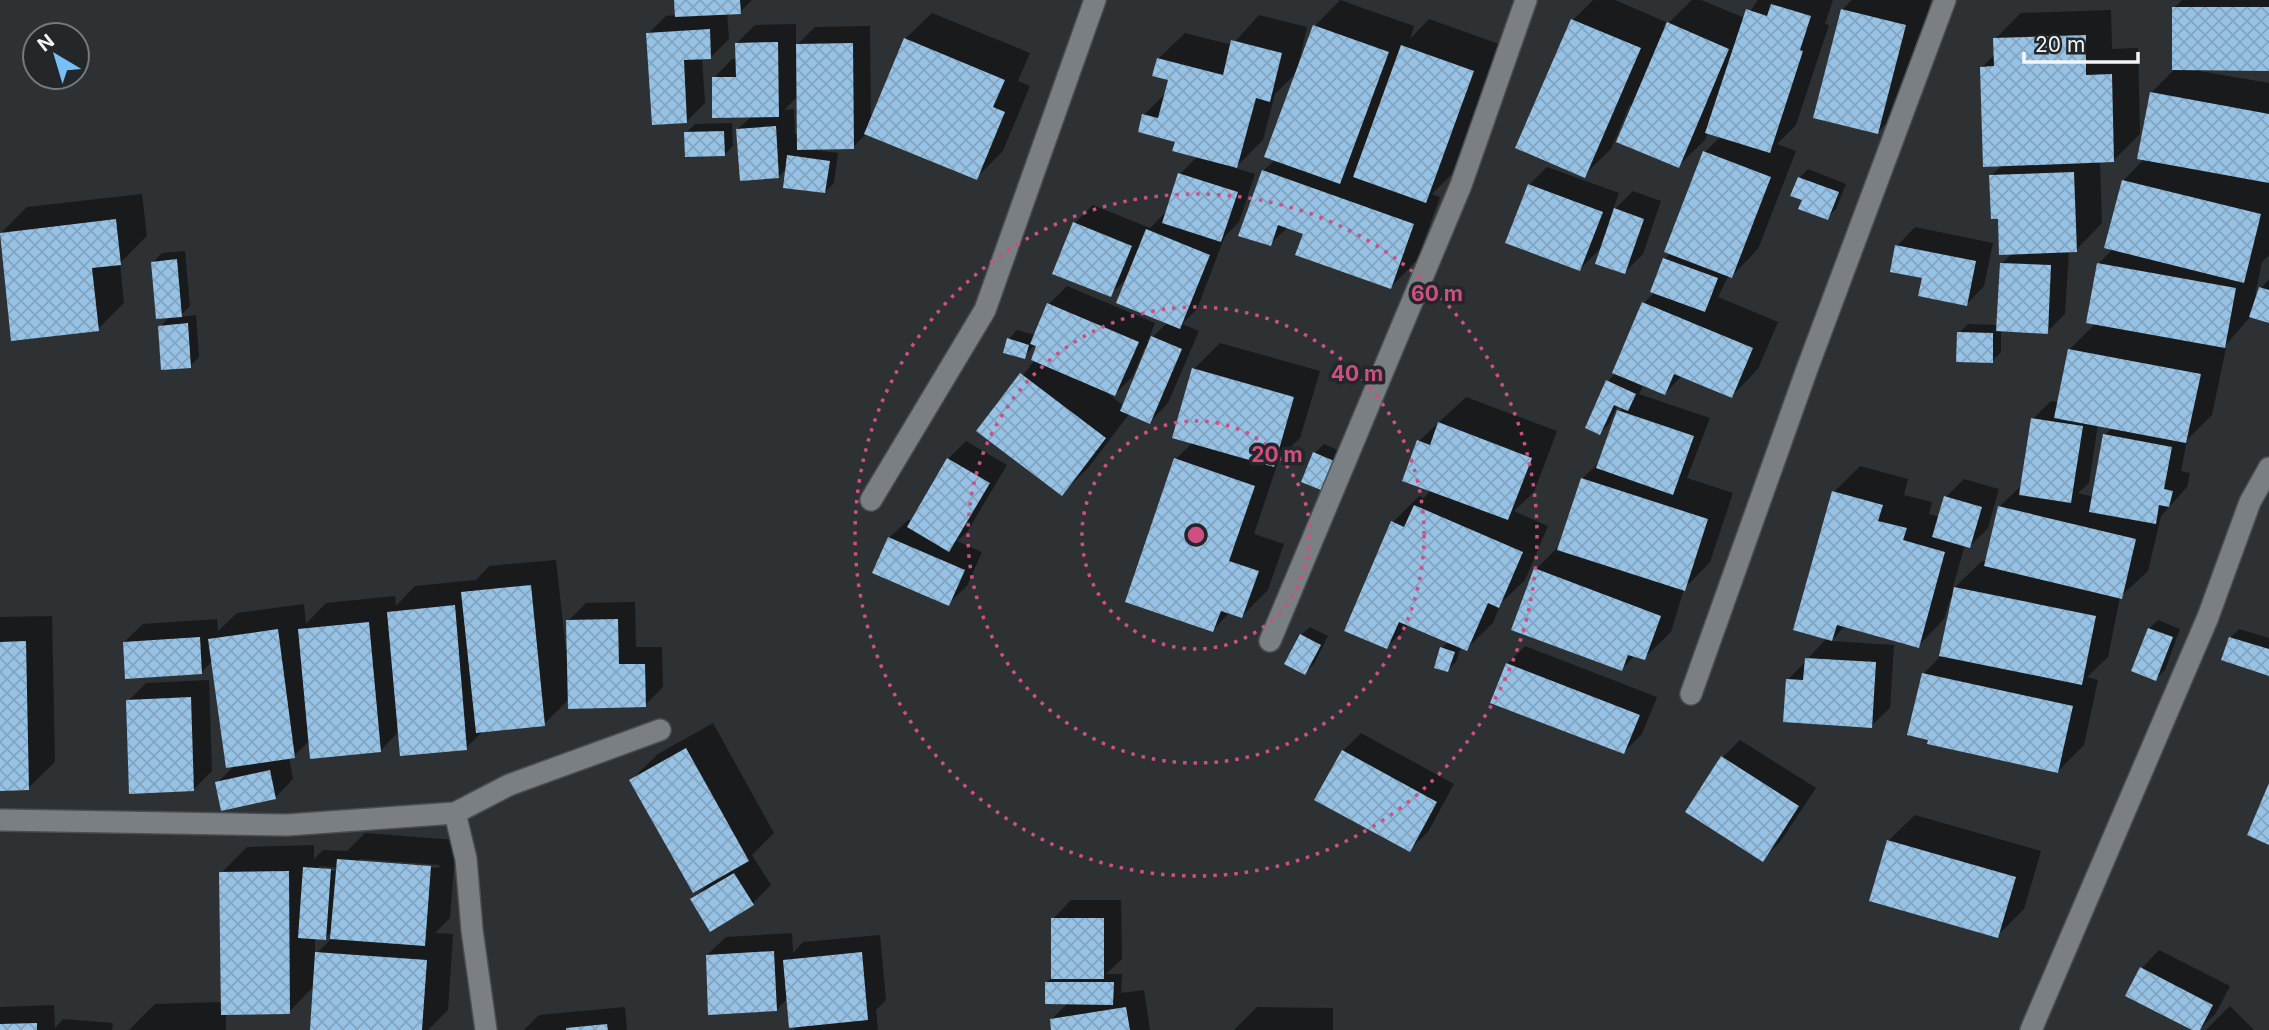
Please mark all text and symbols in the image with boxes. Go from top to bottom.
north arrow [21,21,91,91]
scale bar [2024,21,2138,65]
text: N [33,29,59,57]
text: 20 m [2035,32,2085,57]
text: 60 m [1411,281,1463,306]
text: 40 m [1331,361,1383,386]
text: 20 m [1251,442,1303,467]
centre of rings [1184,523,1208,547]

